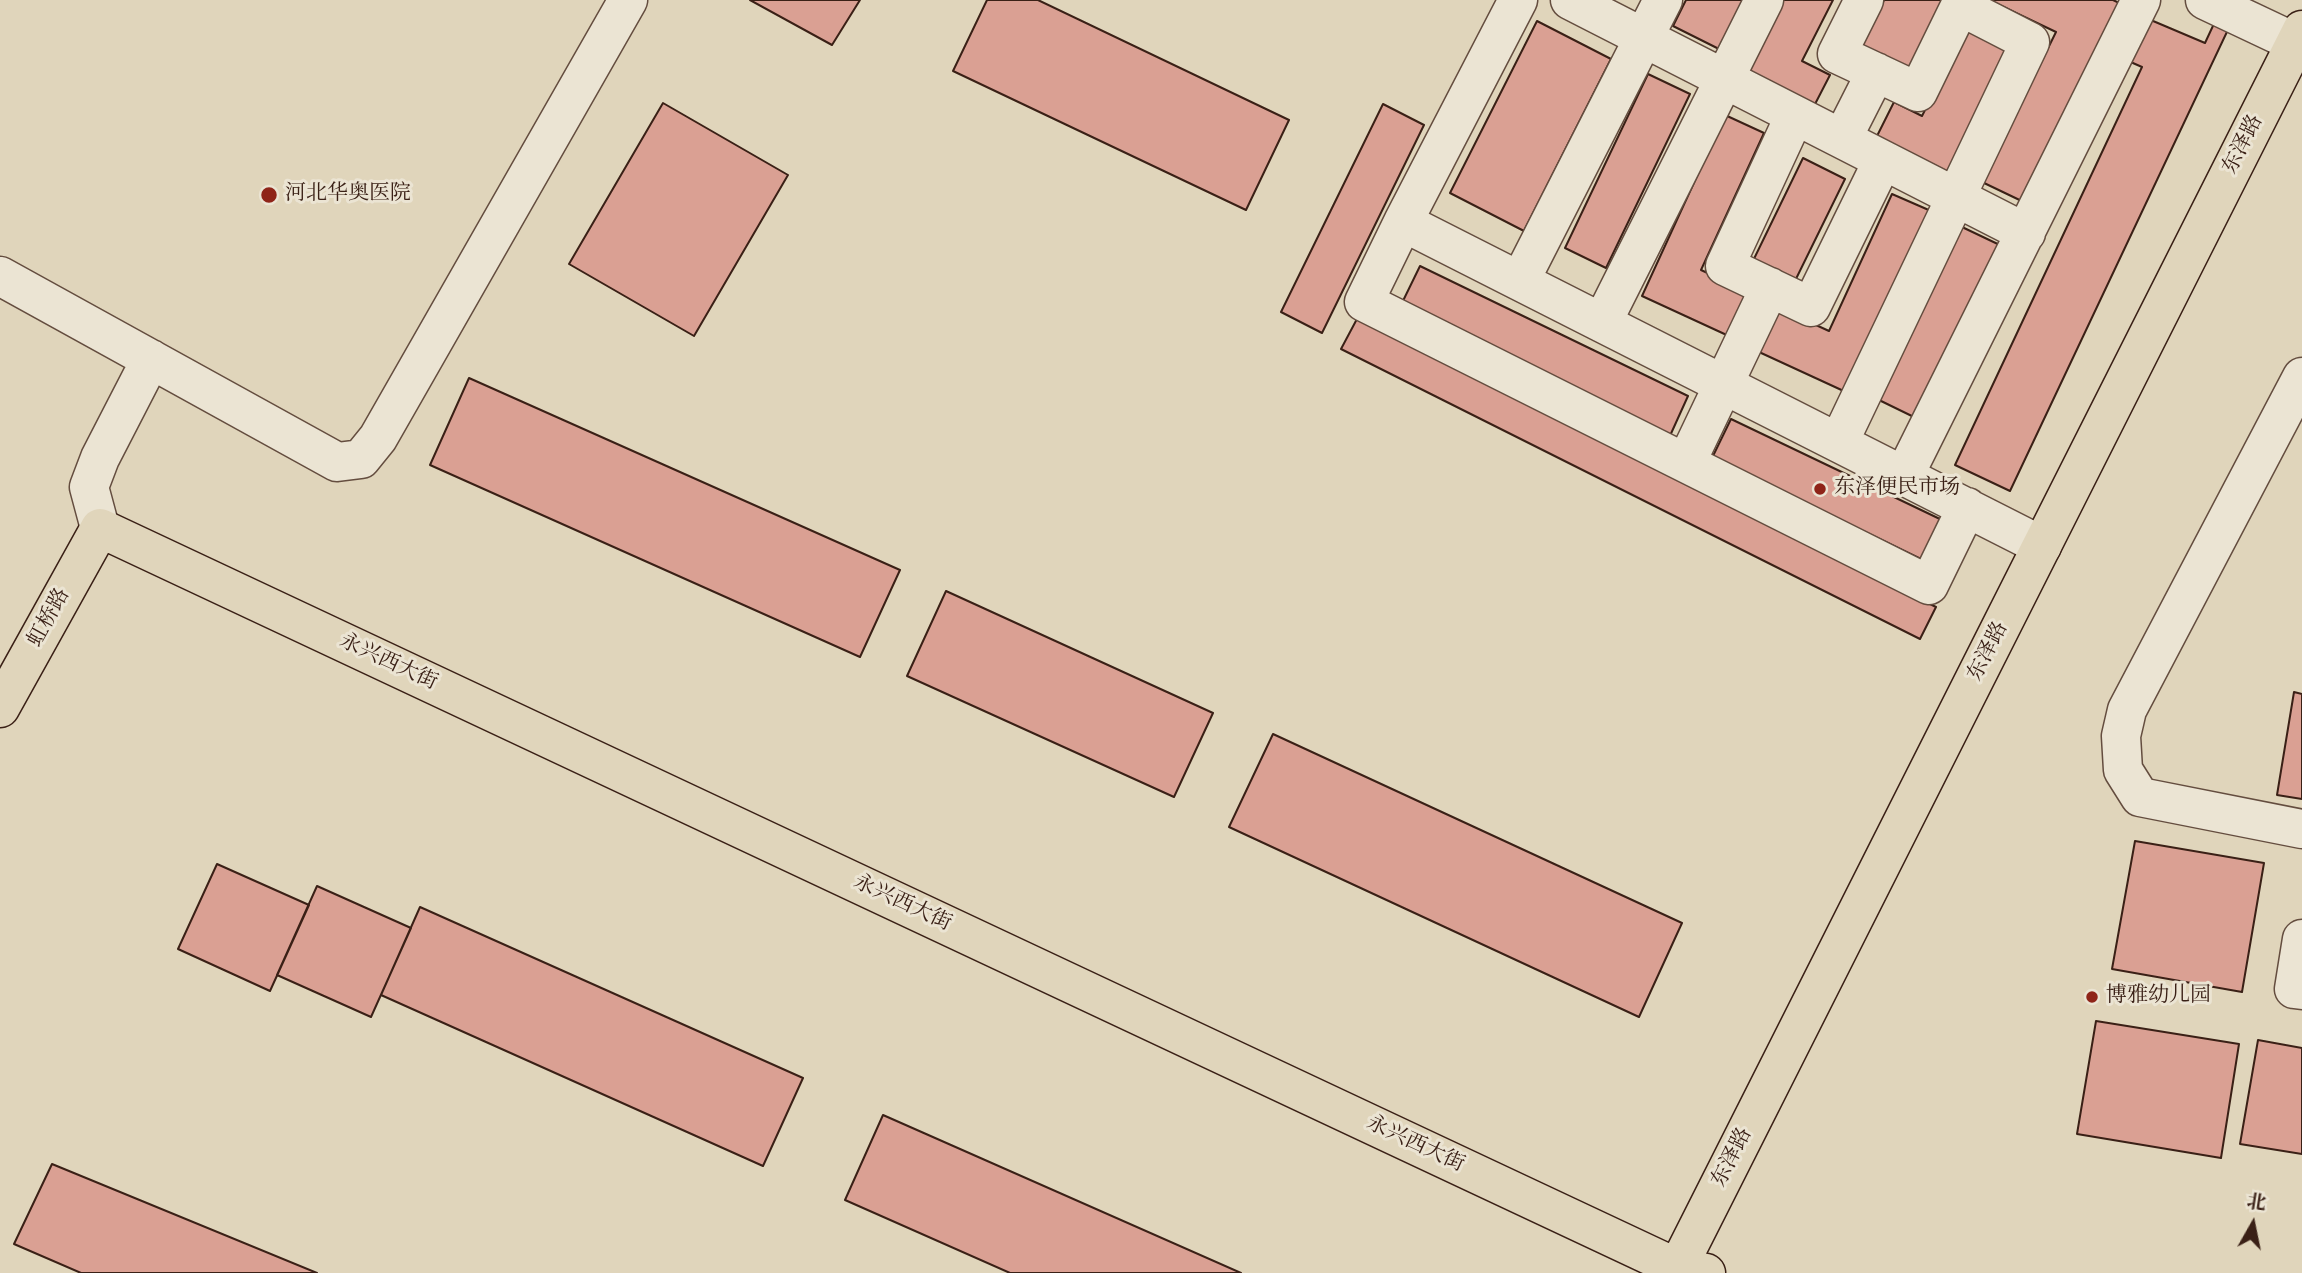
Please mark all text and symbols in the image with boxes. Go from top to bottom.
street label: 东泽路 [2218,111,2270,179]
place label: 河北华奥医院 [285,182,411,208]
marker: 河北华奥医院 [259,185,279,205]
place label: 东泽便民市场 [1834,476,1960,502]
marker: 东泽便民市场 [1812,481,1828,497]
street label: 虹桥路 [24,584,76,652]
street label: 东泽路 [1963,618,2015,686]
street label: 永兴西大街 [335,629,441,697]
street label: 永兴西大街 [849,870,955,938]
place label: 博雅幼儿园 [2106,984,2211,1010]
marker: 博雅幼儿园 [2084,989,2100,1005]
street label: 永兴西大街 [1362,1111,1468,1179]
street label: 东泽路 [1707,1124,1759,1192]
north arrow [2218,1189,2288,1259]
text: 北 [2245,1190,2268,1217]

